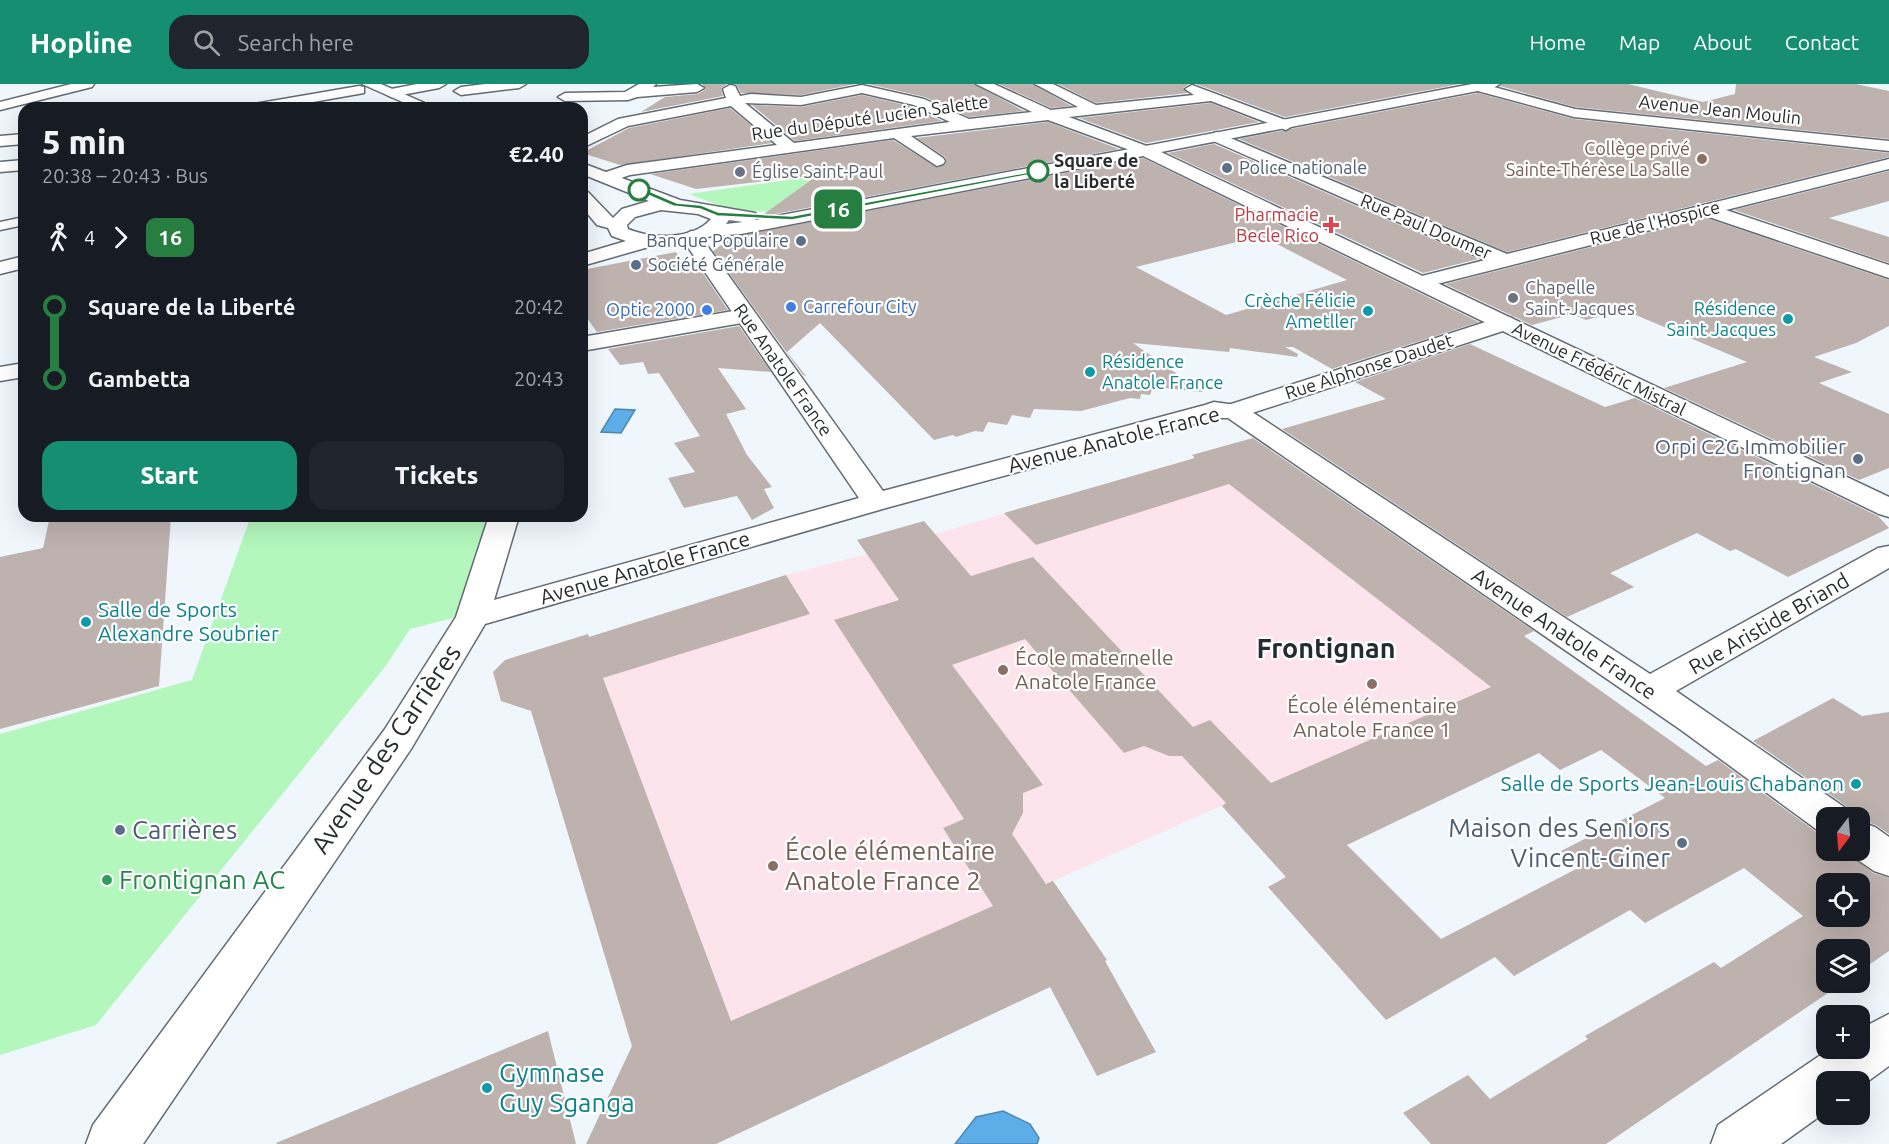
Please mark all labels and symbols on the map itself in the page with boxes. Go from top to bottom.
street label: Rue du Député Lucien Salette [750,90,990,144]
street label: Avenue Jean Moulin [1638,91,1802,127]
place label: Collège privé Sainte-Thérèse La Salle [1506,138,1690,179]
place label: Square de la Liberté [1054,150,1138,191]
marker: Collège privé Sainte-Thérèse La Salle [1695,152,1709,166]
place label: Police nationale [1239,157,1367,177]
place label: Église Saint-Paul [752,160,883,181]
marker: Square de la Liberté [1027,160,1049,182]
marker: Police nationale [1220,161,1234,175]
marker: Église Saint-Paul [733,165,747,179]
unlabelled marker [628,179,650,201]
street label: Rue Paul Doumer [1358,189,1495,263]
line badge: 16 [811,190,865,228]
street label: Rue de l'Hospice [1588,196,1722,248]
place label: Pharmacie Becle Rico [1234,204,1319,245]
marker: Pharmacie Becle Rico [1324,218,1338,232]
place label: Banque Populaire [646,230,789,250]
marker: Banque Populaire [794,234,808,248]
place label: Société Générale [648,254,785,274]
marker: Société Générale [629,258,643,272]
place label: Chapelle Saint-Jacques [1525,277,1635,318]
place label: Crèche Félicie Ametller [1244,290,1356,331]
marker: Chapelle Saint-Jacques [1506,291,1520,305]
place label: Carrefour City [803,296,917,316]
place label: Résidence Saint Jacques [1666,298,1776,339]
place label: Optic 2000 [606,299,695,319]
street label: Rue Anatole France [731,299,837,439]
marker: Carrefour City [784,300,798,314]
marker: Optic 2000 [700,303,714,317]
marker: Crèche Félicie Ametller [1361,304,1375,318]
marker: Résidence Saint Jacques [1781,312,1795,326]
street label: Avenue Frédéric Mistral [1509,317,1690,419]
street label: Rue Alphonse Daudet [1282,329,1455,403]
place label: Résidence Anatole France [1102,351,1223,392]
marker: Résidence Anatole France [1083,365,1097,379]
street label: Avenue Anatole France [1006,401,1222,477]
place label: Orpi C2G Immobilier Frontignan [1655,434,1846,482]
marker: Orpi C2G Immobilier Frontignan [1851,452,1865,466]
street label: Avenue Anatole France [537,526,752,608]
street label: Avenue Anatole France [1468,563,1661,704]
street label: Rue Aristide Briand [1684,568,1853,679]
place label: Salle de Sports Alexandre Soubrier [98,597,279,645]
marker: Salle de Sports Alexandre Soubrier [79,615,93,629]
district label: Frontignan [1257,633,1395,663]
street label: Avenue des Carrières [305,639,466,859]
place label: École maternelle Anatole France [1015,645,1174,693]
marker: École maternelle Anatole France [996,663,1010,677]
marker: École élémentaire Anatole France 1 [1365,677,1379,691]
place label: École élémentaire Anatole France 1 [1287,693,1457,741]
place label: Salle de Sports Jean-Louis Chabanon [1501,771,1844,795]
marker: Salle de Sports Jean-Louis Chabanon [1849,777,1863,791]
north arrow [1816,807,1870,861]
place label: Maison des Seniors Vincent-Giner [1448,813,1670,872]
place label: Carrières [132,815,237,844]
marker: Carrières [113,823,127,837]
place label: École élémentaire Anatole France 2 [785,835,995,895]
marker: Maison des Seniors Vincent-Giner [1675,836,1689,850]
marker: École élémentaire Anatole France 2 [766,859,780,873]
place label: Frontignan AC [119,865,285,894]
marker: Frontignan AC [100,873,114,887]
place label: Gymnase Guy Sganga [499,1058,635,1117]
marker: Gymnase Guy Sganga [480,1081,494,1095]

